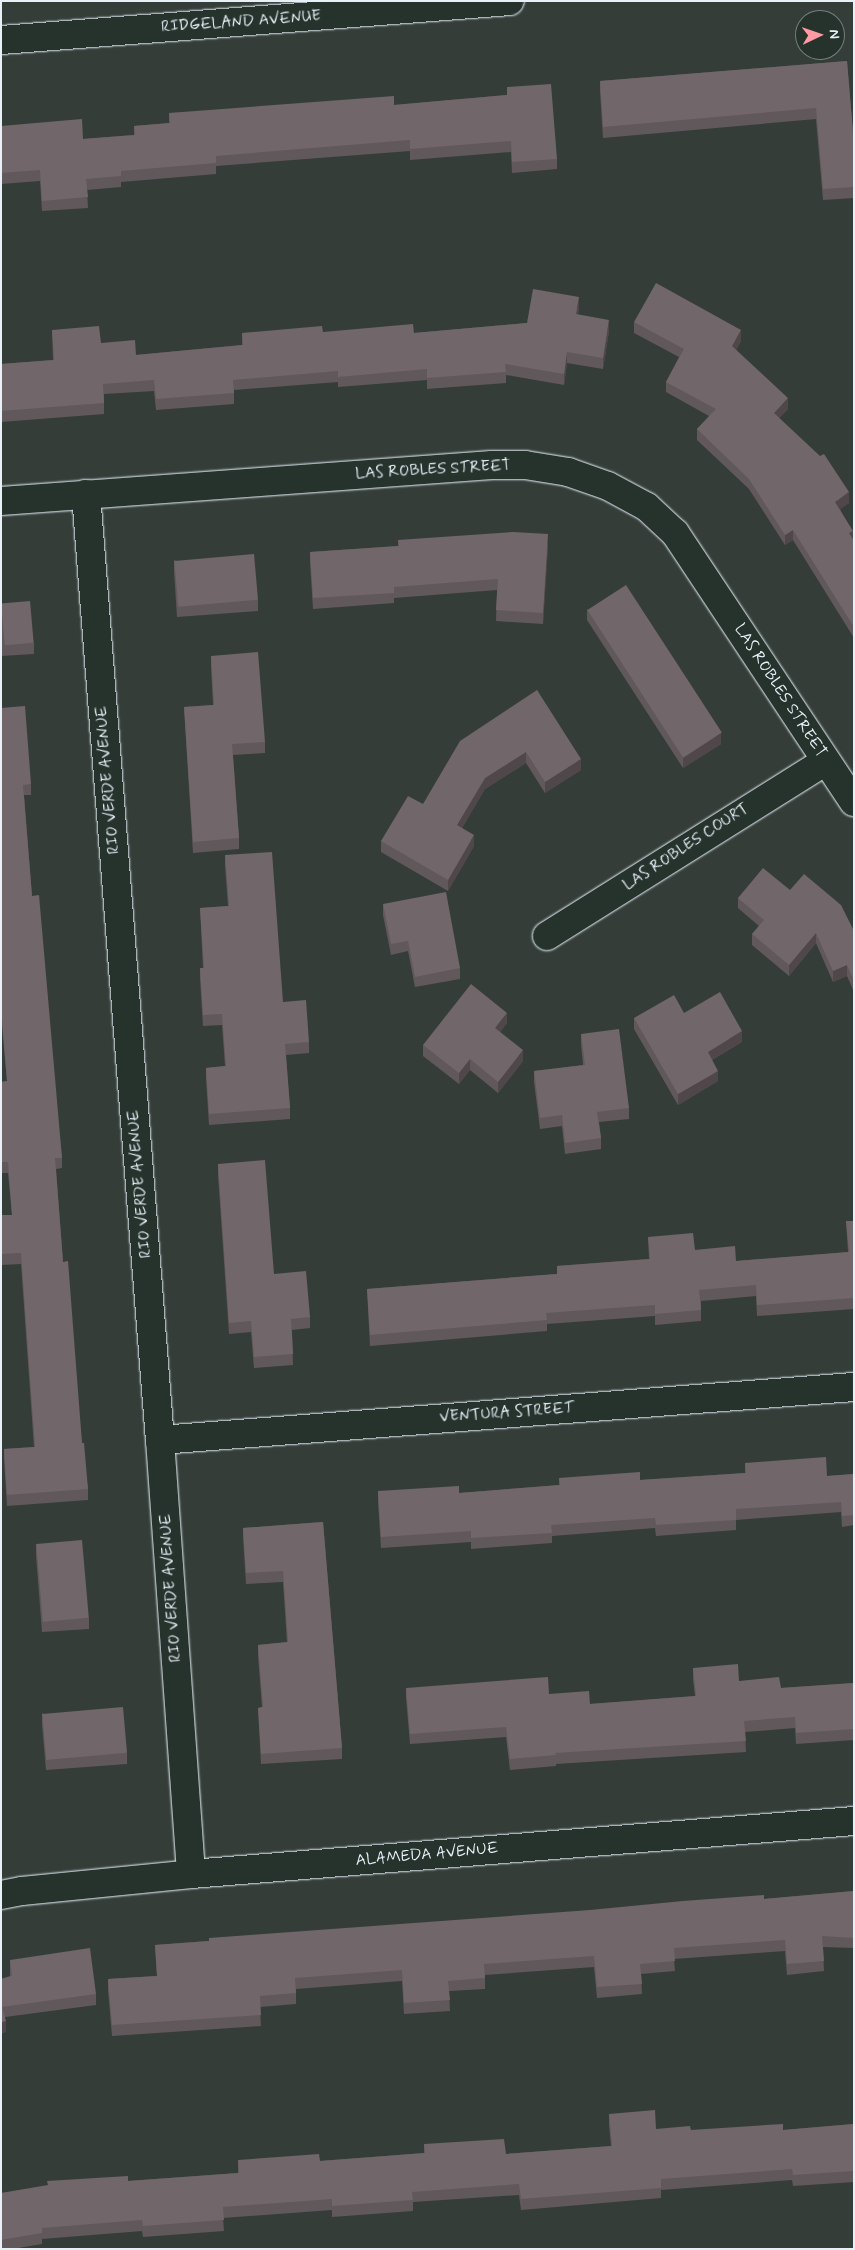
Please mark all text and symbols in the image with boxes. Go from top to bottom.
street label: RIDGELAND AVENUE [160,7,322,37]
north arrow [795,10,845,60]
text: N [825,29,843,39]
street label: LAS ROBLES STREET [354,456,512,484]
street label: LAS ROBLES STREET [729,620,831,762]
street label: RIO VERDE AVENUE [92,704,124,856]
street label: LAS ROBLES COURT [619,799,753,895]
street label: RIO VERDE AVENUE [124,1108,156,1260]
street label: VENTURA STREET [439,1399,575,1427]
street label: RIO VERDE AVENUE [156,1512,186,1664]
street label: ALAMEDA AVENUE [355,1839,499,1871]

